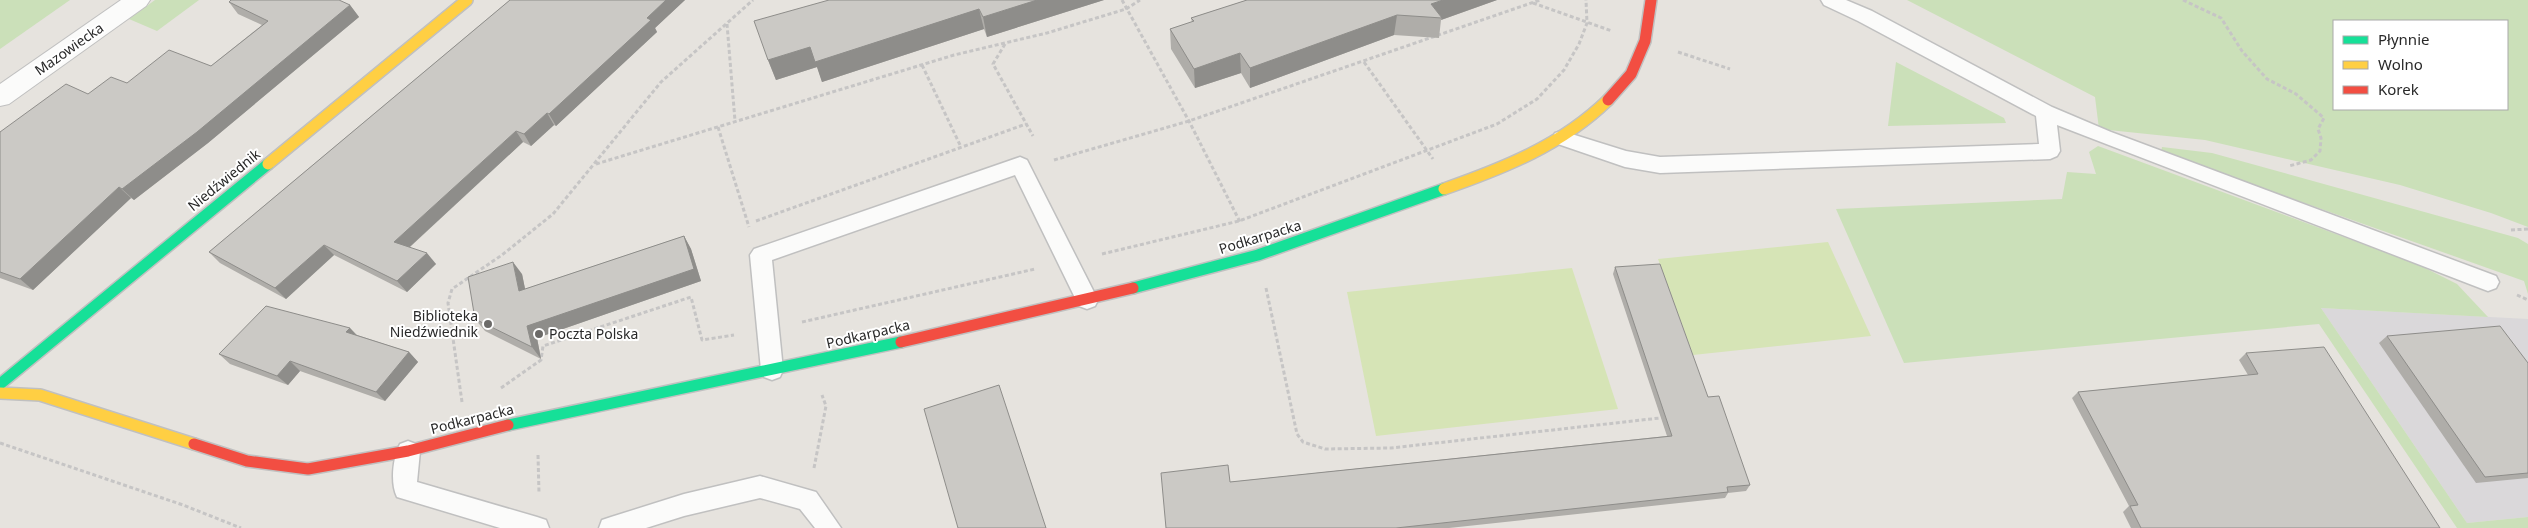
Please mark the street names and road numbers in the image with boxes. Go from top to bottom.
street label: Mazowiecka [31,18,107,79]
street label: Niedźwiednik [183,144,264,215]
street label: Podkarpacka [1216,215,1303,258]
street label: Podkarpacka [824,315,912,352]
street label: Podkarpacka [428,399,516,438]

